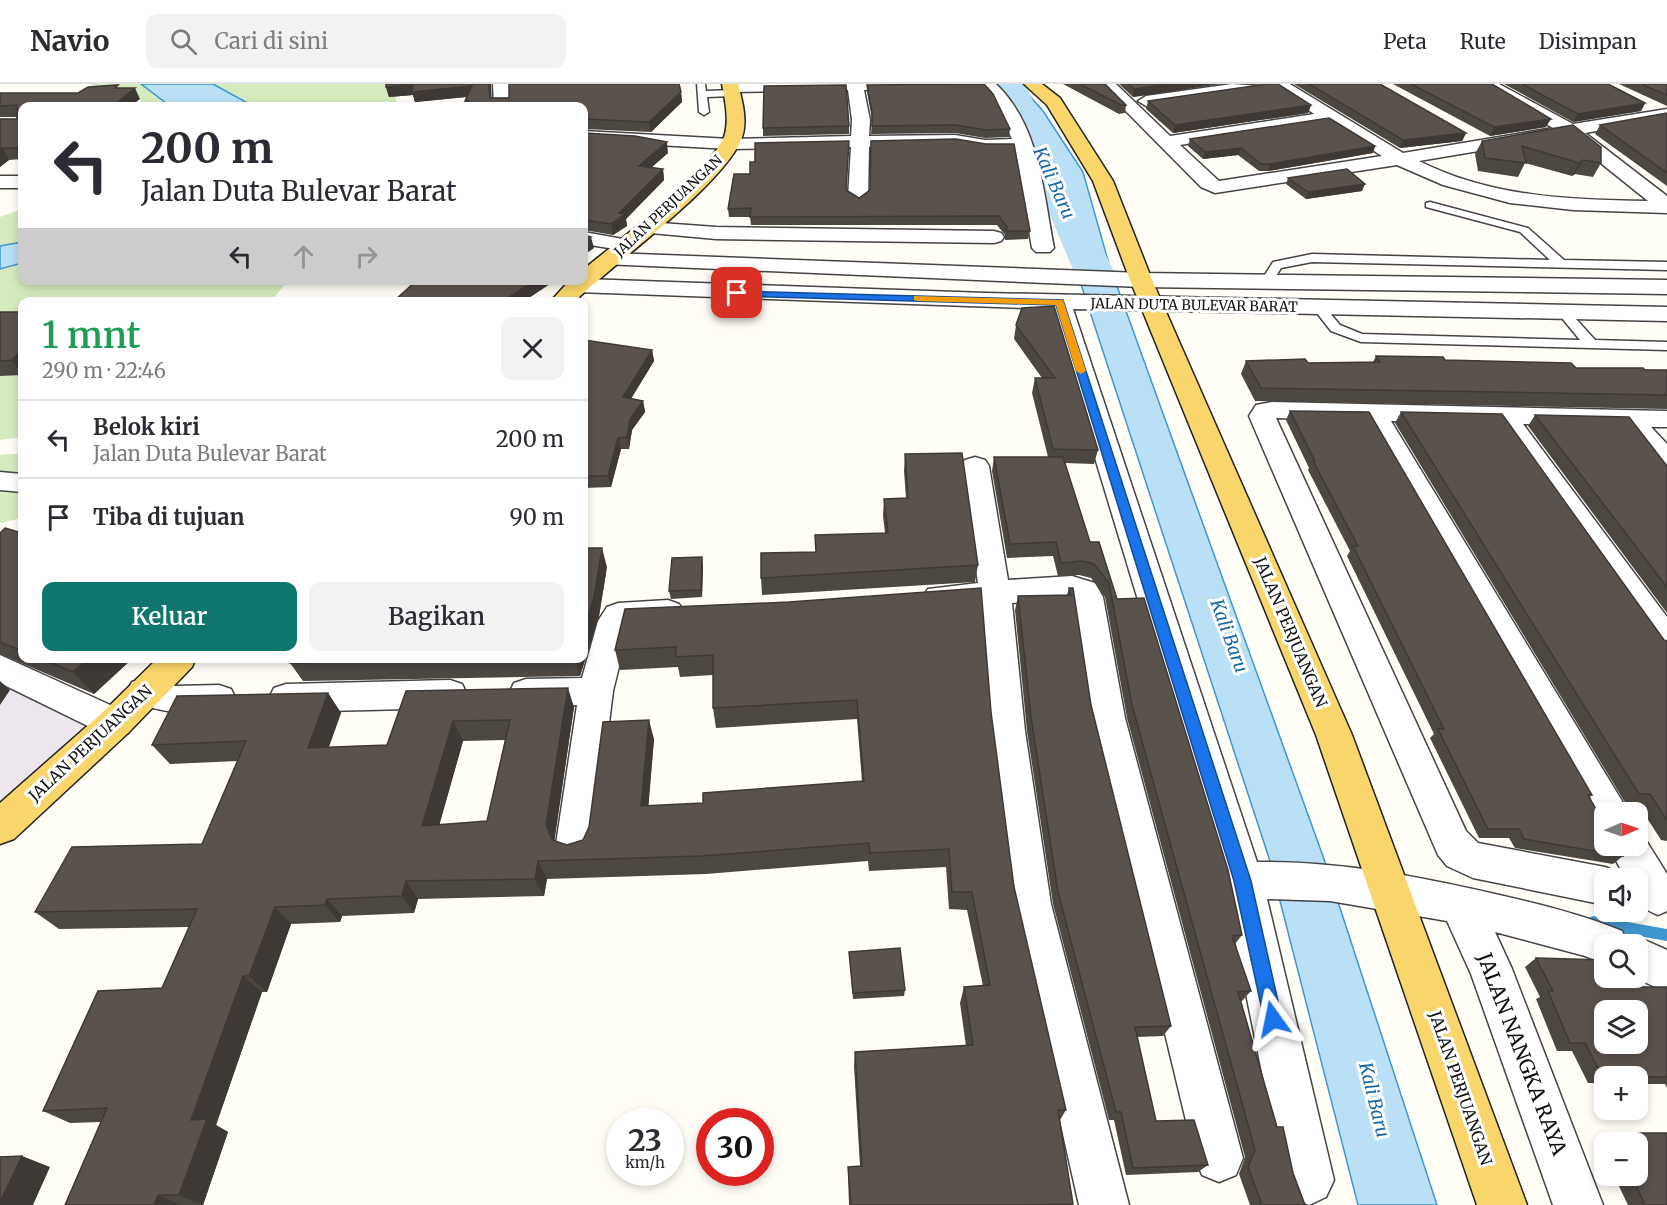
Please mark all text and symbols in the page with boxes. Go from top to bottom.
search box [146,14,566,68]
text: Navio [30,23,110,59]
icon: search [167,25,200,58]
text: Cari di sini [215,27,328,55]
text: Peta [1383,28,1427,55]
text: Rute [1460,28,1506,55]
text: Disimpan [1539,28,1637,55]
text: 200 m [141,122,273,174]
icon: left [42,126,120,204]
water label: Kali Baru [1028,142,1081,222]
street label: JALAN PERJUANGAN [609,151,726,261]
text: Jalan Duta Bulevar Barat [141,174,457,208]
icon: left [224,240,257,273]
icon: ahead [287,240,320,273]
icon: right [350,240,383,273]
pin [711,267,762,318]
icon: arrive [720,276,753,309]
street label: JALAN DUTA BULEVAR BARAT [1089,294,1298,316]
text: 1 mnt [42,313,141,358]
button: close [501,317,564,380]
text: 290 m · 22:46 [42,358,166,383]
text: Belok kiri [93,413,200,441]
icon: left [42,423,75,456]
text: 200 m [496,425,564,453]
text: Jalan Duta Bulevar Barat [93,441,327,466]
icon: arrive [42,501,75,534]
text: Tiba di tujuan [93,503,244,531]
text: 90 m [509,503,564,531]
street label: JALAN PERJUANGAN [1250,553,1332,711]
button: Keluar [42,582,297,651]
button: Bagikan [309,582,564,651]
water label: Kali Baru [1205,595,1253,676]
street label: JALAN PERJUANGAN [23,680,156,806]
north arrow [1594,802,1648,856]
map controls [1594,802,1648,1186]
button: sound [1594,868,1648,922]
button: search [1594,934,1648,988]
street label: JALAN NANGKA RAYA [1472,948,1573,1159]
position arrow [1241,987,1305,1051]
button: layers [1594,1000,1648,1054]
street label: JALAN PERJUANGAN [1425,1007,1497,1168]
water label: Kali Baru [1354,1059,1395,1140]
button: + [1594,1066,1648,1120]
speed limit sign: 30 [696,1108,774,1186]
text: 23 [628,1121,662,1159]
button: − [1594,1132,1648,1186]
text: km/h [625,1153,665,1172]

